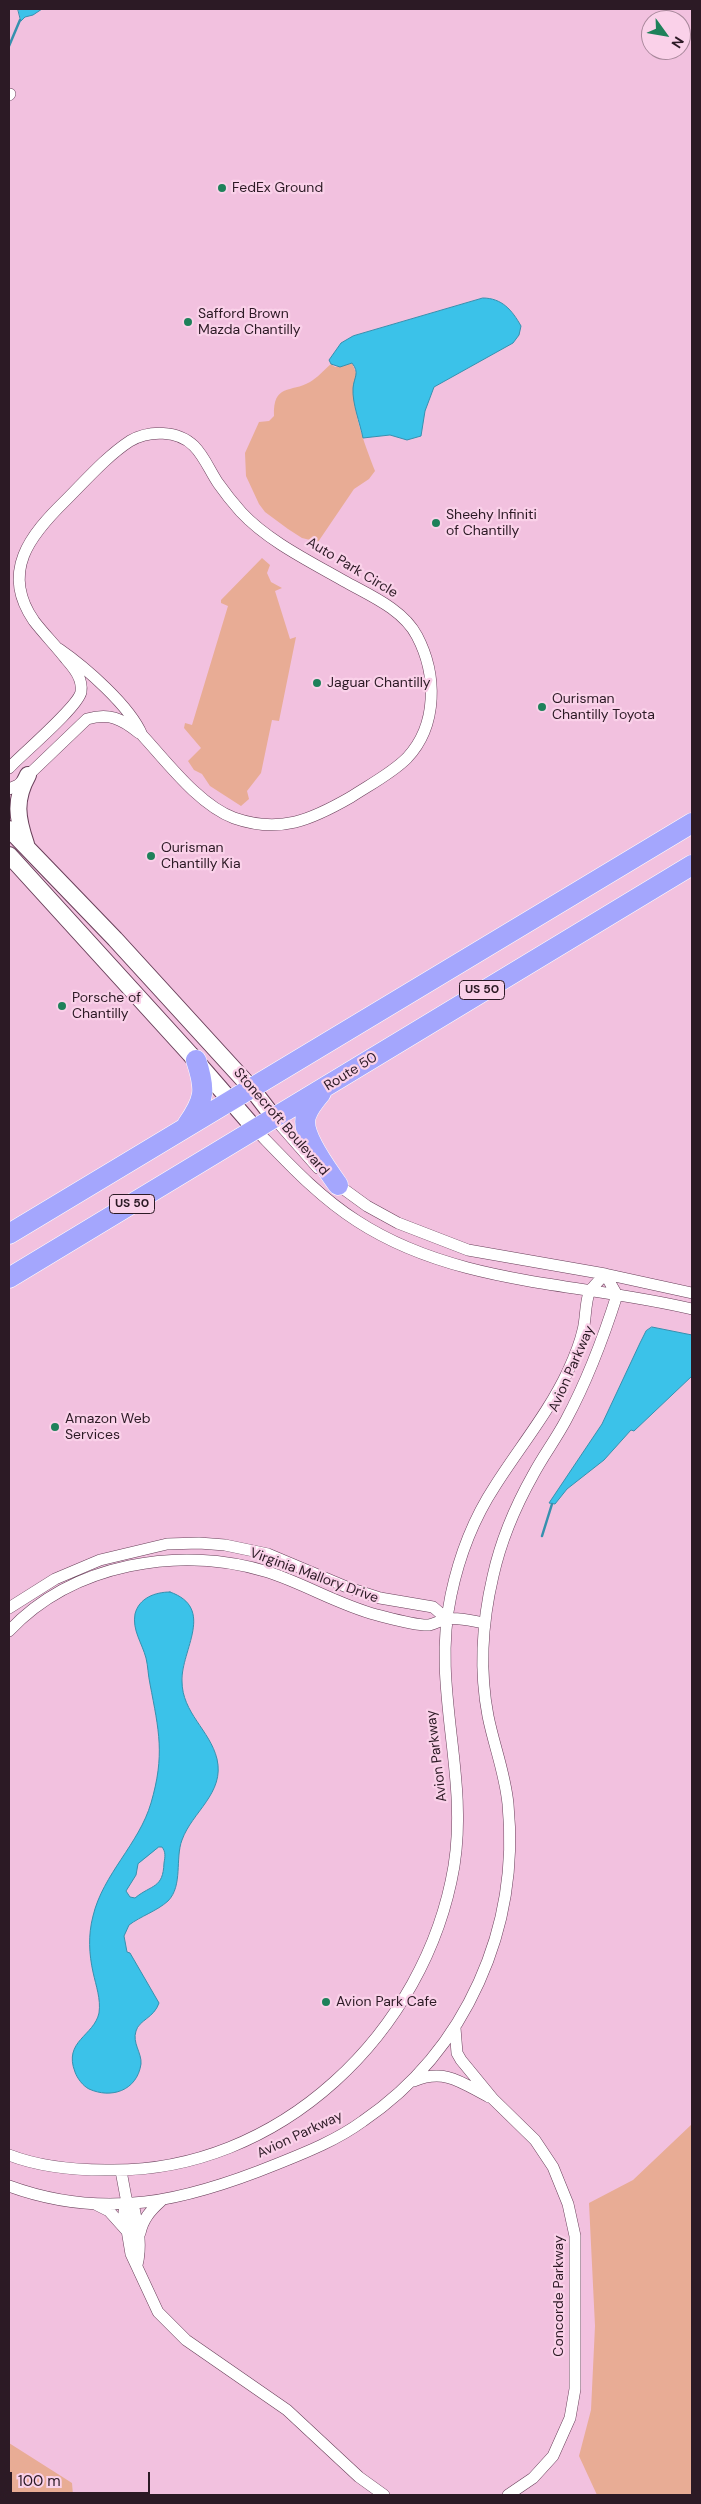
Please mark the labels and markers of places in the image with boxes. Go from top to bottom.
place label: FedEx Ground [232,180,323,196]
marker: FedEx Ground [216,182,228,194]
place label: Safford Brown Mazda Chantilly [198,306,301,338]
marker: Safford Brown Mazda Chantilly [182,316,194,328]
place label: Sheehy Infiniti of Chantilly [446,507,537,540]
marker: Sheehy Infiniti of Chantilly [430,517,442,529]
place label: Jaguar Chantilly [327,675,431,691]
marker: Jaguar Chantilly [311,677,323,689]
place label: Ourisman Chantilly Toyota [552,691,655,724]
marker: Ourisman Chantilly Toyota [536,701,548,713]
place label: Ourisman Chantilly Kia [161,840,240,872]
marker: Ourisman Chantilly Kia [145,850,157,862]
place label: Porsche of Chantilly [72,990,141,1022]
marker: Porsche of Chantilly [56,1000,68,1012]
place label: Amazon Web Services [65,1411,150,1444]
marker: Amazon Web Services [49,1421,61,1433]
place label: Avion Park Cafe [336,1994,437,2010]
marker: Avion Park Cafe [320,1996,332,2008]

